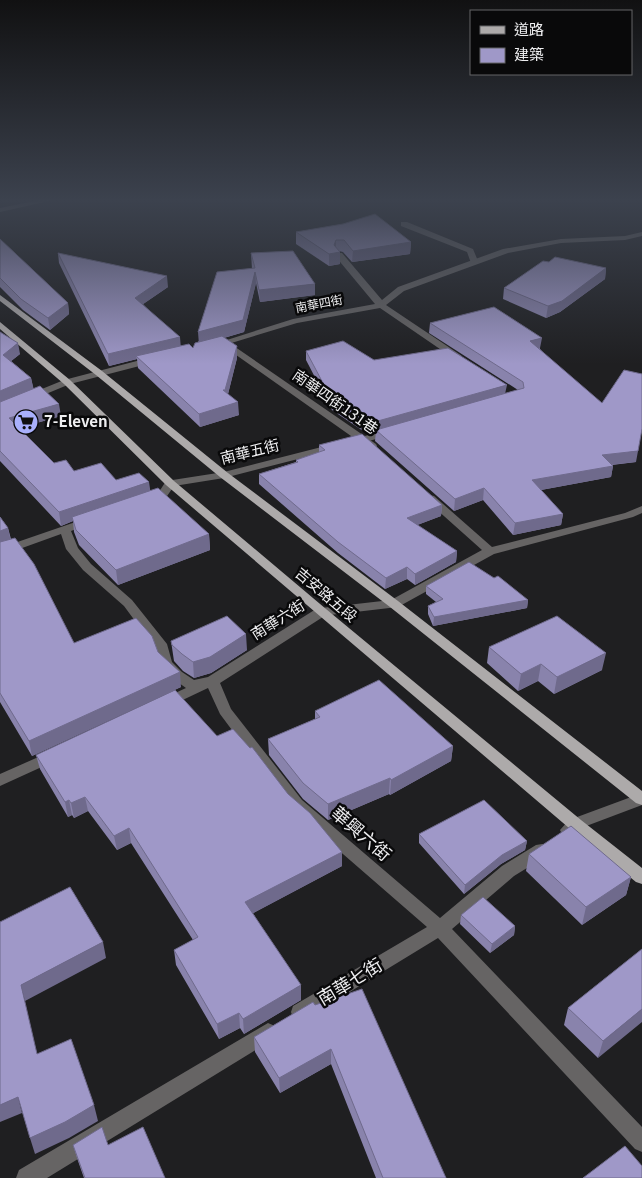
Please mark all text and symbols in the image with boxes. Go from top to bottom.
legend [470,10,632,75]
text: 道路 [514,18,544,39]
text: 建築 [514,43,544,64]
street label: 南華四街 [294,290,344,315]
street label: 南華四街131巷 [289,363,383,438]
supermarket icon: 7-Eleven [13,409,39,435]
place label: 7-Eleven [44,410,108,431]
street label: 南華五街 [218,433,281,468]
street label: 吉安路五段 [291,562,362,626]
street label: 南華六街 [246,594,308,644]
street label: 華興六街 [327,799,398,866]
street label: 南華七街 [311,951,387,1010]

